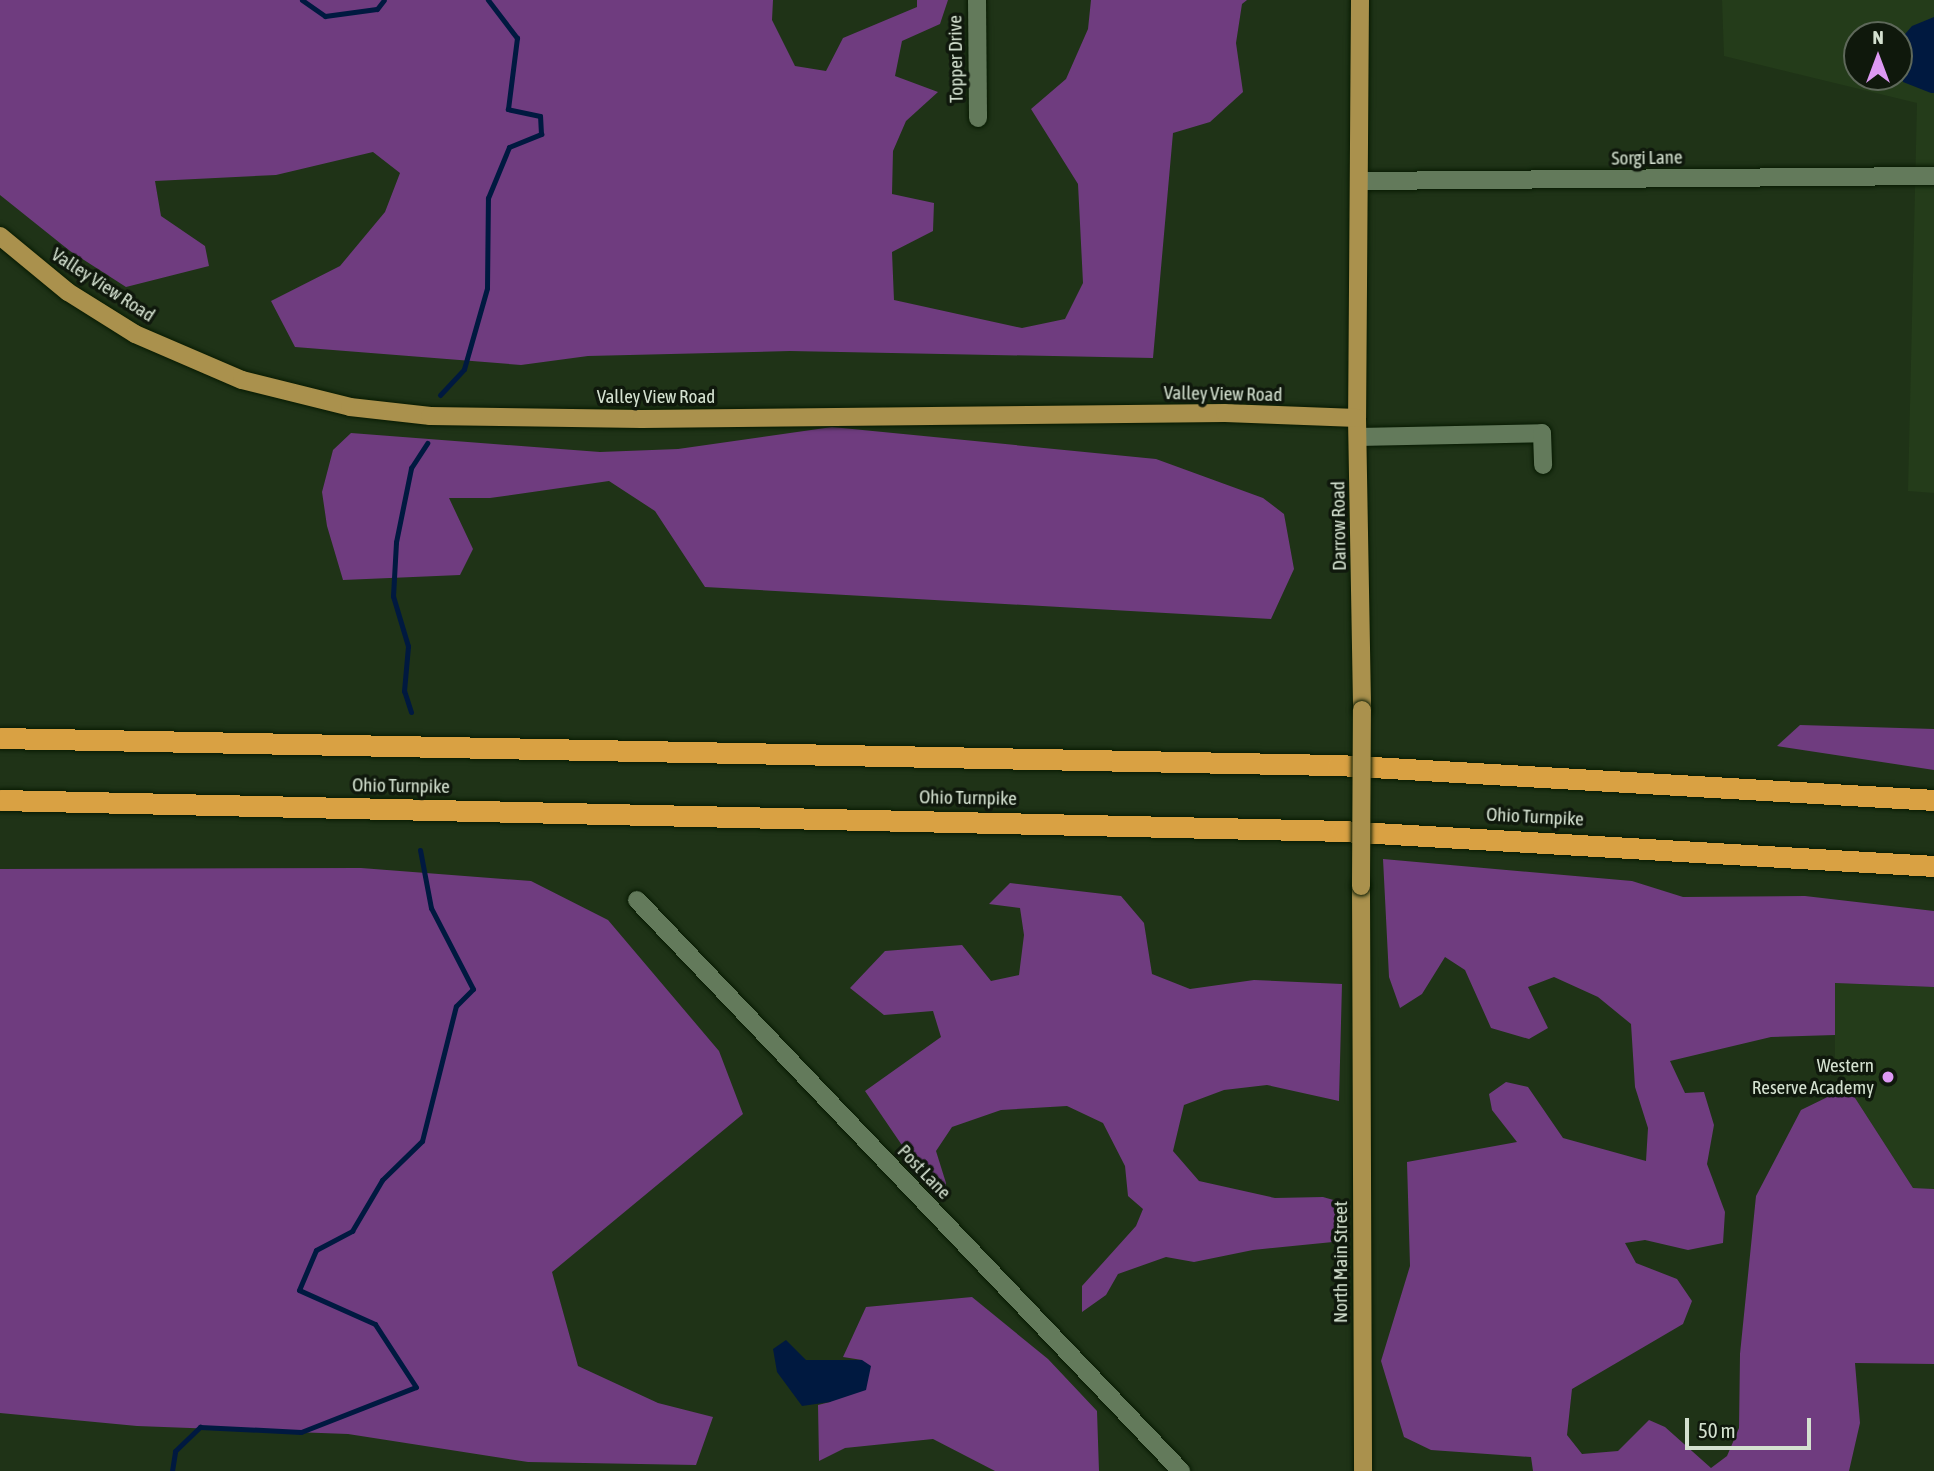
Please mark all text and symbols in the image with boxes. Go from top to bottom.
street label: Topper Drive [944,15,968,103]
north arrow [1843,21,1913,91]
text: N [1872,26,1884,48]
street label: Sorgi Lane [1611,146,1683,170]
street label: Valley View Road [47,243,159,327]
street label: Valley View Road [1163,382,1283,406]
street label: Valley View Road [597,386,715,408]
street label: Darrow Road [1327,481,1351,571]
street label: Ohio Turnpike [352,774,450,798]
street label: Ohio Turnpike [919,786,1017,810]
street label: Ohio Turnpike [1486,803,1584,831]
place label: Western Reserve Academy [1752,1055,1874,1099]
marker: Western Reserve Academy [1880,1069,1896,1085]
street label: Post Lane [893,1140,955,1204]
street label: North Main Street [1330,1201,1352,1323]
scale bar [1689,1404,1815,1448]
text: 50 m [1698,1418,1736,1442]

